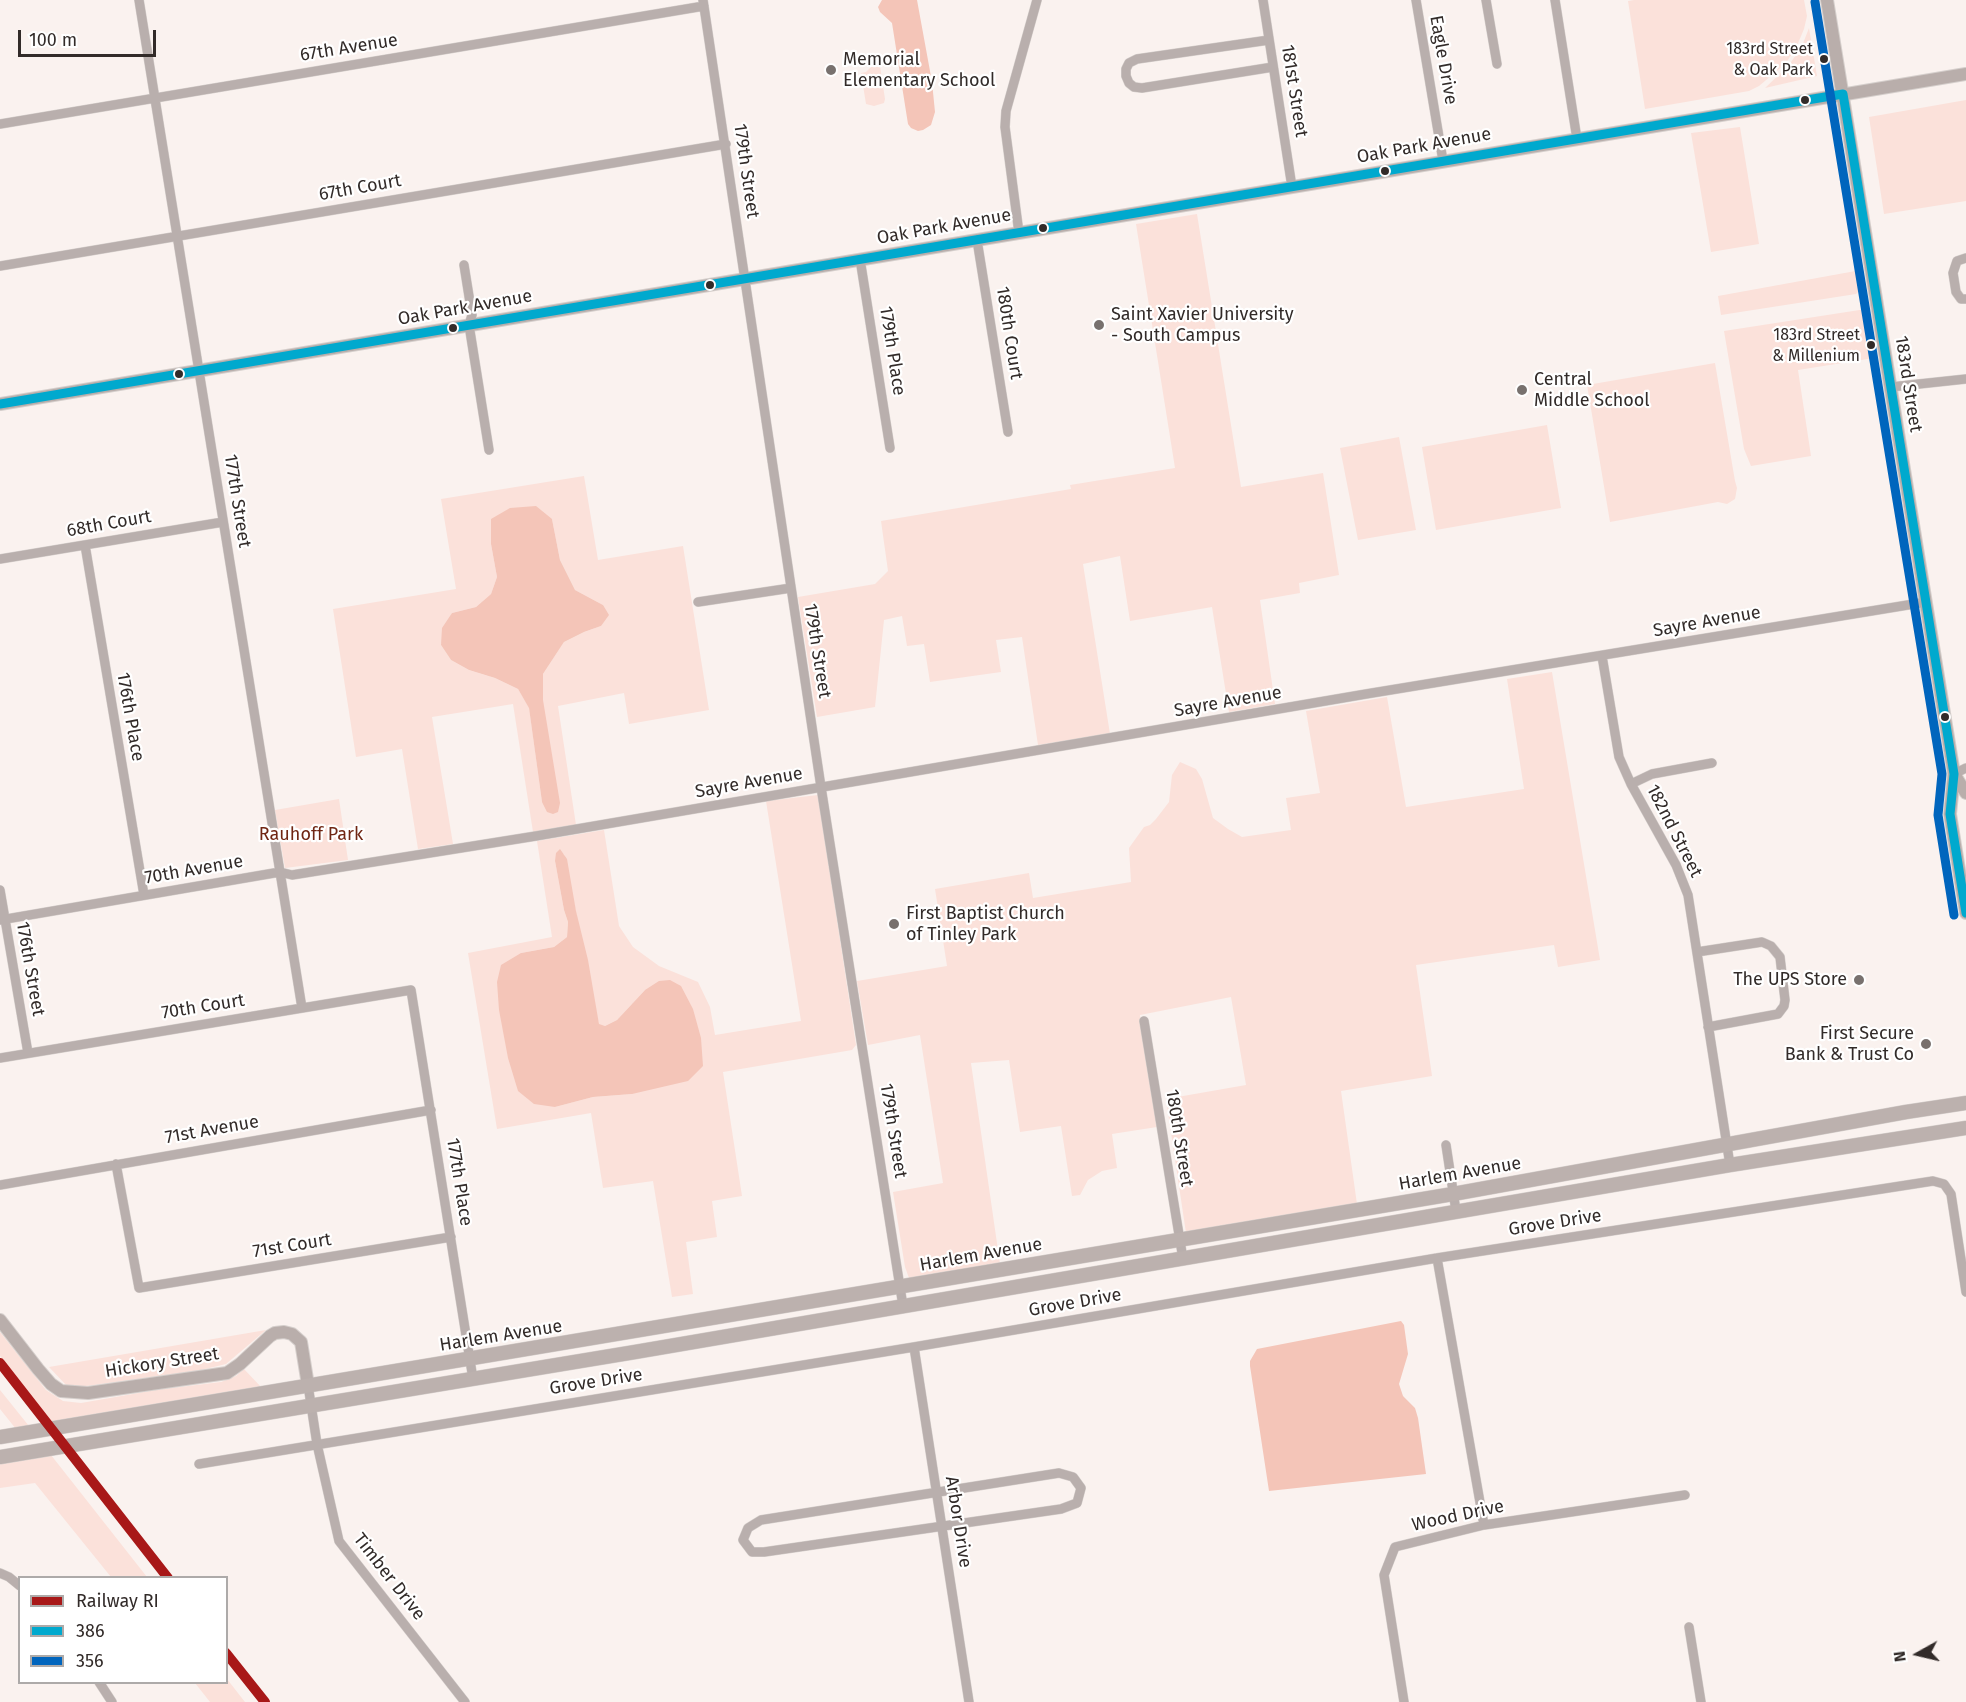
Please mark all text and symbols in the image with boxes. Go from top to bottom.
street label: Eagle Drive [1425,14,1461,106]
scale bar [21,18,159,56]
text: 100 m [29,29,77,51]
street label: 67th Avenue [299,30,399,66]
place label: 183rd Street & Oak Park [1726,40,1813,78]
street label: 181st Street [1276,43,1312,139]
place label: Memorial Elementary School [843,49,995,92]
marker: 183rd Street & Oak Park [1818,53,1830,65]
marker: Memorial Elementary School [824,63,838,77]
unlabelled marker [1799,94,1811,106]
street label: 179th Street [729,122,763,220]
street label: Oak Park Avenue [1355,124,1493,168]
unlabelled marker [1379,165,1391,177]
street label: 67th Court [317,170,403,206]
street label: Oak Park Avenue [875,205,1013,249]
unlabelled marker [1037,222,1049,234]
unlabelled marker [704,279,716,291]
street label: 180th Court [991,285,1027,381]
street label: Oak Park Avenue [396,286,534,330]
place label: Saint Xavier University - South Campus [1111,304,1294,346]
street label: 179th Place [874,305,910,397]
marker: Saint Xavier University - South Campus [1092,318,1106,332]
unlabelled marker [447,322,459,334]
place label: 183rd Street & Millenium [1772,326,1860,364]
street label: 183rd Street [1890,334,1926,434]
marker: 183rd Street & Millenium [1865,339,1877,351]
unlabelled marker [173,368,185,380]
place label: Central Middle School [1534,369,1650,412]
marker: Central Middle School [1515,383,1529,397]
street label: 177th Street [219,453,255,549]
street label: 68th Court [65,506,153,542]
street label: 179th Street [799,602,835,700]
street label: Sayre Avenue [1651,602,1763,642]
street label: 176th Place [112,671,148,763]
street label: Sayre Avenue [1172,682,1284,722]
unlabelled marker [1939,711,1951,723]
street label: Sayre Avenue [693,763,805,803]
street label: 182nd Street [1641,781,1707,881]
park label: Rauhoff Park [259,824,363,846]
street label: 70th Avenue [143,851,245,889]
place label: First Baptist Church of Tinley Park [906,903,1065,946]
marker: First Baptist Church of Tinley Park [887,917,901,931]
street label: 176th Street [11,920,49,1018]
place label: The UPS Store [1733,969,1847,991]
marker: The UPS Store [1852,973,1866,987]
street label: 70th Court [160,990,246,1024]
place label: First Secure Bank & Trust Co [1785,1023,1914,1066]
marker: First Secure Bank & Trust Co [1919,1037,1933,1051]
street label: 179th Street [875,1082,911,1180]
street label: 180th Street [1161,1088,1197,1188]
street label: 71st Avenue [163,1111,261,1149]
street label: 177th Place [441,1136,477,1228]
street label: Harlem Avenue [1397,1153,1523,1195]
street label: Grove Drive [1507,1205,1603,1241]
street label: 71st Court [251,1229,333,1263]
street label: Harlem Avenue [918,1234,1044,1276]
street label: Grove Drive [1027,1284,1123,1322]
street label: Harlem Avenue [438,1316,564,1356]
street label: Hickory Street [104,1343,220,1383]
street label: Grove Drive [548,1364,644,1400]
street label: Arbor Drive [940,1475,976,1569]
street label: Wood Drive [1410,1496,1506,1536]
street label: Timber Drive [348,1529,430,1625]
legend [18,1576,228,1684]
text: Railway RI [76,1590,159,1612]
text: 386 [76,1620,105,1642]
north arrow [1888,1624,1948,1684]
text: 356 [76,1650,104,1672]
text: N [1890,1650,1910,1663]

